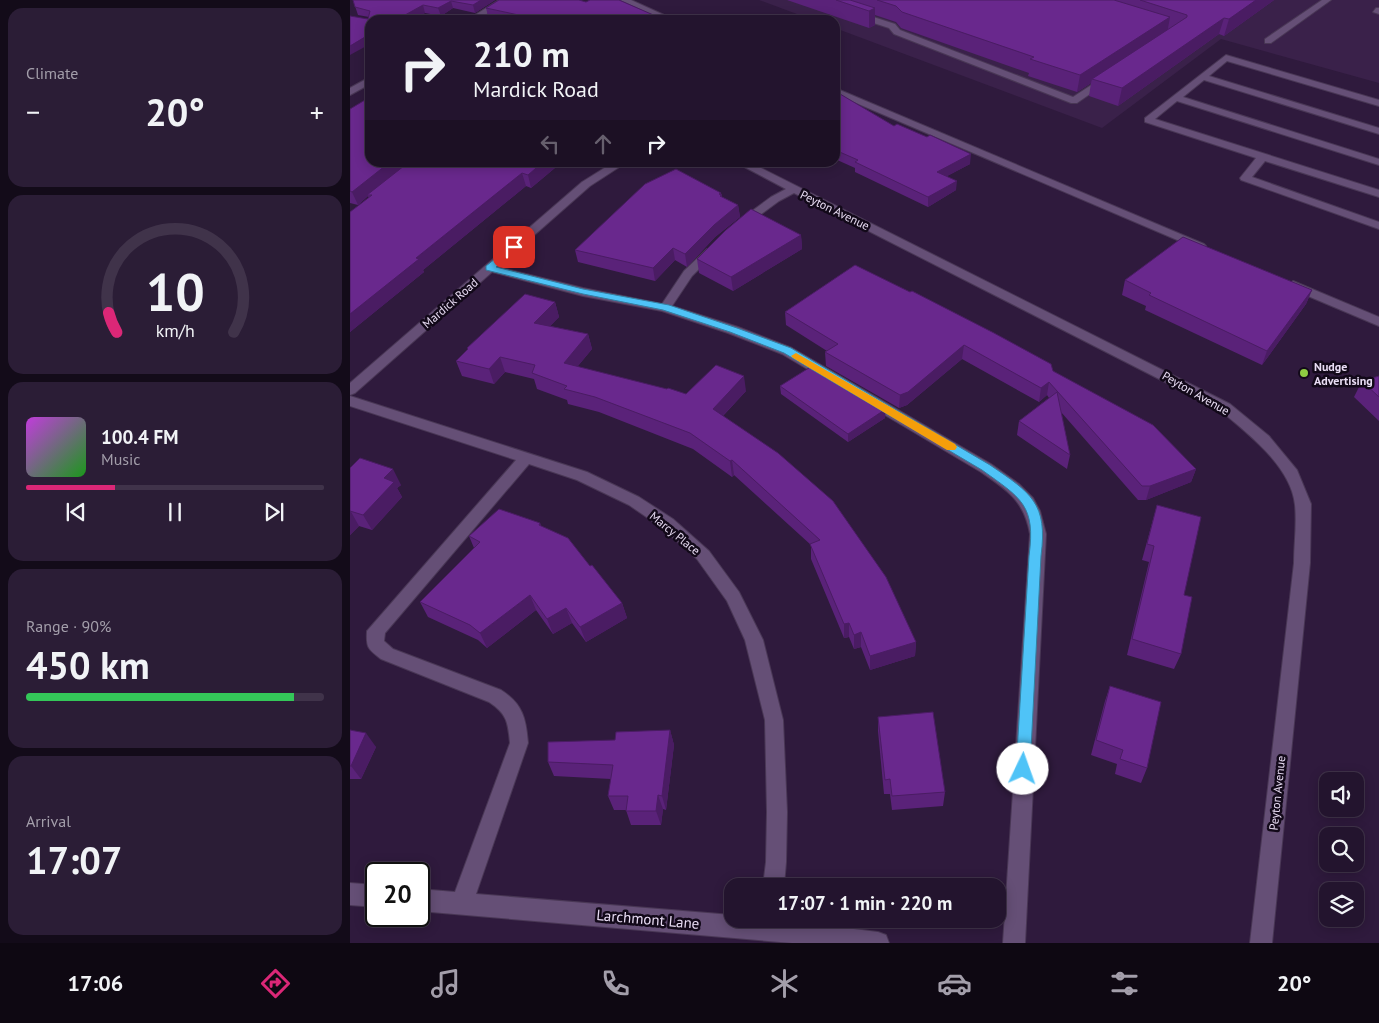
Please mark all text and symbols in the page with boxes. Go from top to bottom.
text: 210 m [473,31,570,77]
icon: right [390,35,455,100]
text: Climate [26,63,78,83]
text: Mardick Road [473,75,599,103]
text: 20° [145,87,205,136]
text: − [26,93,40,130]
text: + [310,93,324,130]
icon: left [536,130,564,158]
icon: ahead [589,130,617,158]
icon: right [642,130,670,158]
street label: Peyton Avenue [798,187,872,233]
pin [493,226,535,268]
icon: arrive [500,233,528,261]
text: 10 [146,258,204,325]
street label: Mardick Road [419,275,481,331]
text: km/h [155,319,195,342]
place label: Nudge Advertising [1314,359,1373,388]
marker: Nudge Advertising [1298,367,1310,379]
street label: Peyton Avenue [1160,368,1232,418]
text: 100.4 FM [101,425,178,449]
text: Music [101,449,141,469]
icon: previous [62,498,90,526]
icon: pause [161,498,189,526]
icon: next [260,498,288,526]
street label: Marcy Place [647,508,703,558]
text: Range · 90% [26,616,111,636]
text: 450 km [26,640,150,689]
position arrow [996,742,1048,794]
street label: Peyton Avenue [1266,755,1288,831]
map controls [1319,772,1364,927]
button: sound [1319,772,1364,817]
text: Arrival [26,811,71,831]
button: search [1319,827,1364,872]
text: 17:07 [26,835,122,884]
speed limit sign: 20 [365,862,430,927]
button: layers [1319,882,1364,927]
text: 17:07 · 1 min · 220 m [778,891,952,915]
street label: Larchmont Lane [596,905,700,933]
icon: directions [258,966,293,1001]
icon: music [428,966,463,1001]
icon: phone [598,966,633,1001]
icon: climate [767,966,802,1001]
icon: car [937,966,972,1001]
icon: filters [1107,966,1142,1001]
text: 17:06 [67,969,123,997]
text: 20° [1277,969,1311,997]

